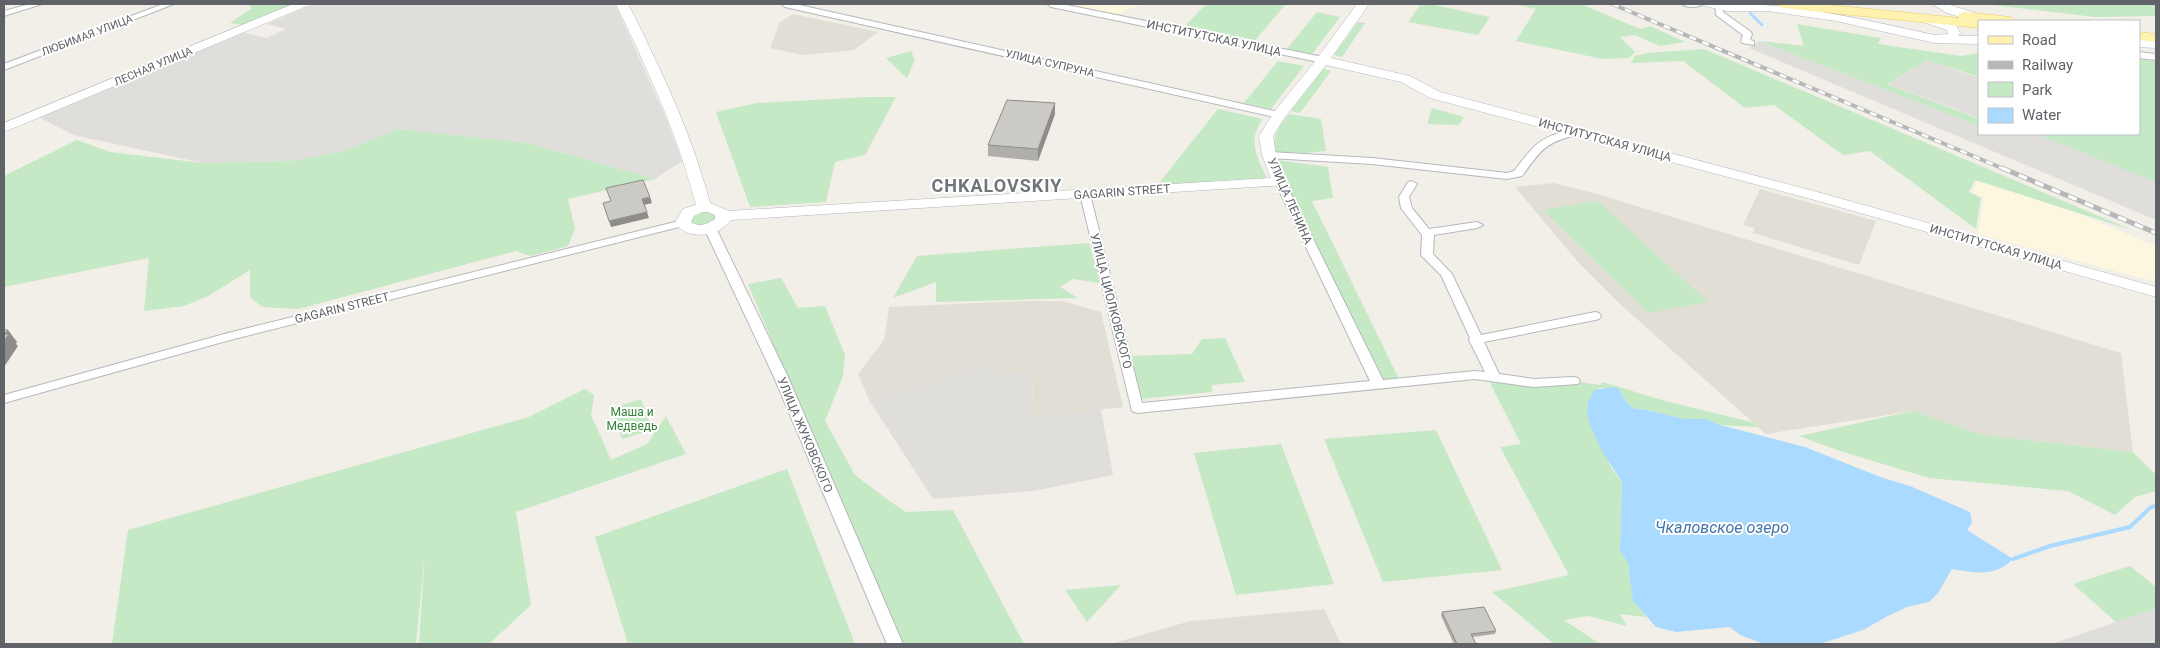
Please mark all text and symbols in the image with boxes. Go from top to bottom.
street label: ЛЮБИМАЯ УЛИЦА [40,12,135,59]
street label: ИНСТИТУТСКАЯ УЛИЦА [1145,17,1283,59]
legend [1978,20,2140,135]
text: Road [2022,31,2056,49]
street label: ЛЕСНАЯ УЛИЦА [112,44,195,89]
street label: УЛИЦА СУПРУНА [1004,47,1097,80]
text: Railway [2022,56,2073,74]
text: Park [2022,81,2053,99]
text: Water [2022,106,2061,124]
street label: ИНСТИТУТСКАЯ УЛИЦА [1537,115,1673,165]
street label: УЛИЦА ЛЕНИНА [1265,156,1315,246]
district label: CHKALOVSKIY [932,175,1062,196]
street label: GAGARIN STREET [1073,182,1171,202]
street label: ИНСТИТУТСКАЯ УЛИЦА [1928,221,2064,273]
street label: УЛИЦА ЦИОЛКОВСКОГО [1087,232,1135,370]
street label: GAGARIN STREET [293,290,391,326]
street label: УЛИЦА ЖУКОВСКОГО [774,375,836,495]
park label: Маша и Медведь [606,405,658,433]
water label: Чкаловское озеро [1655,518,1789,537]

